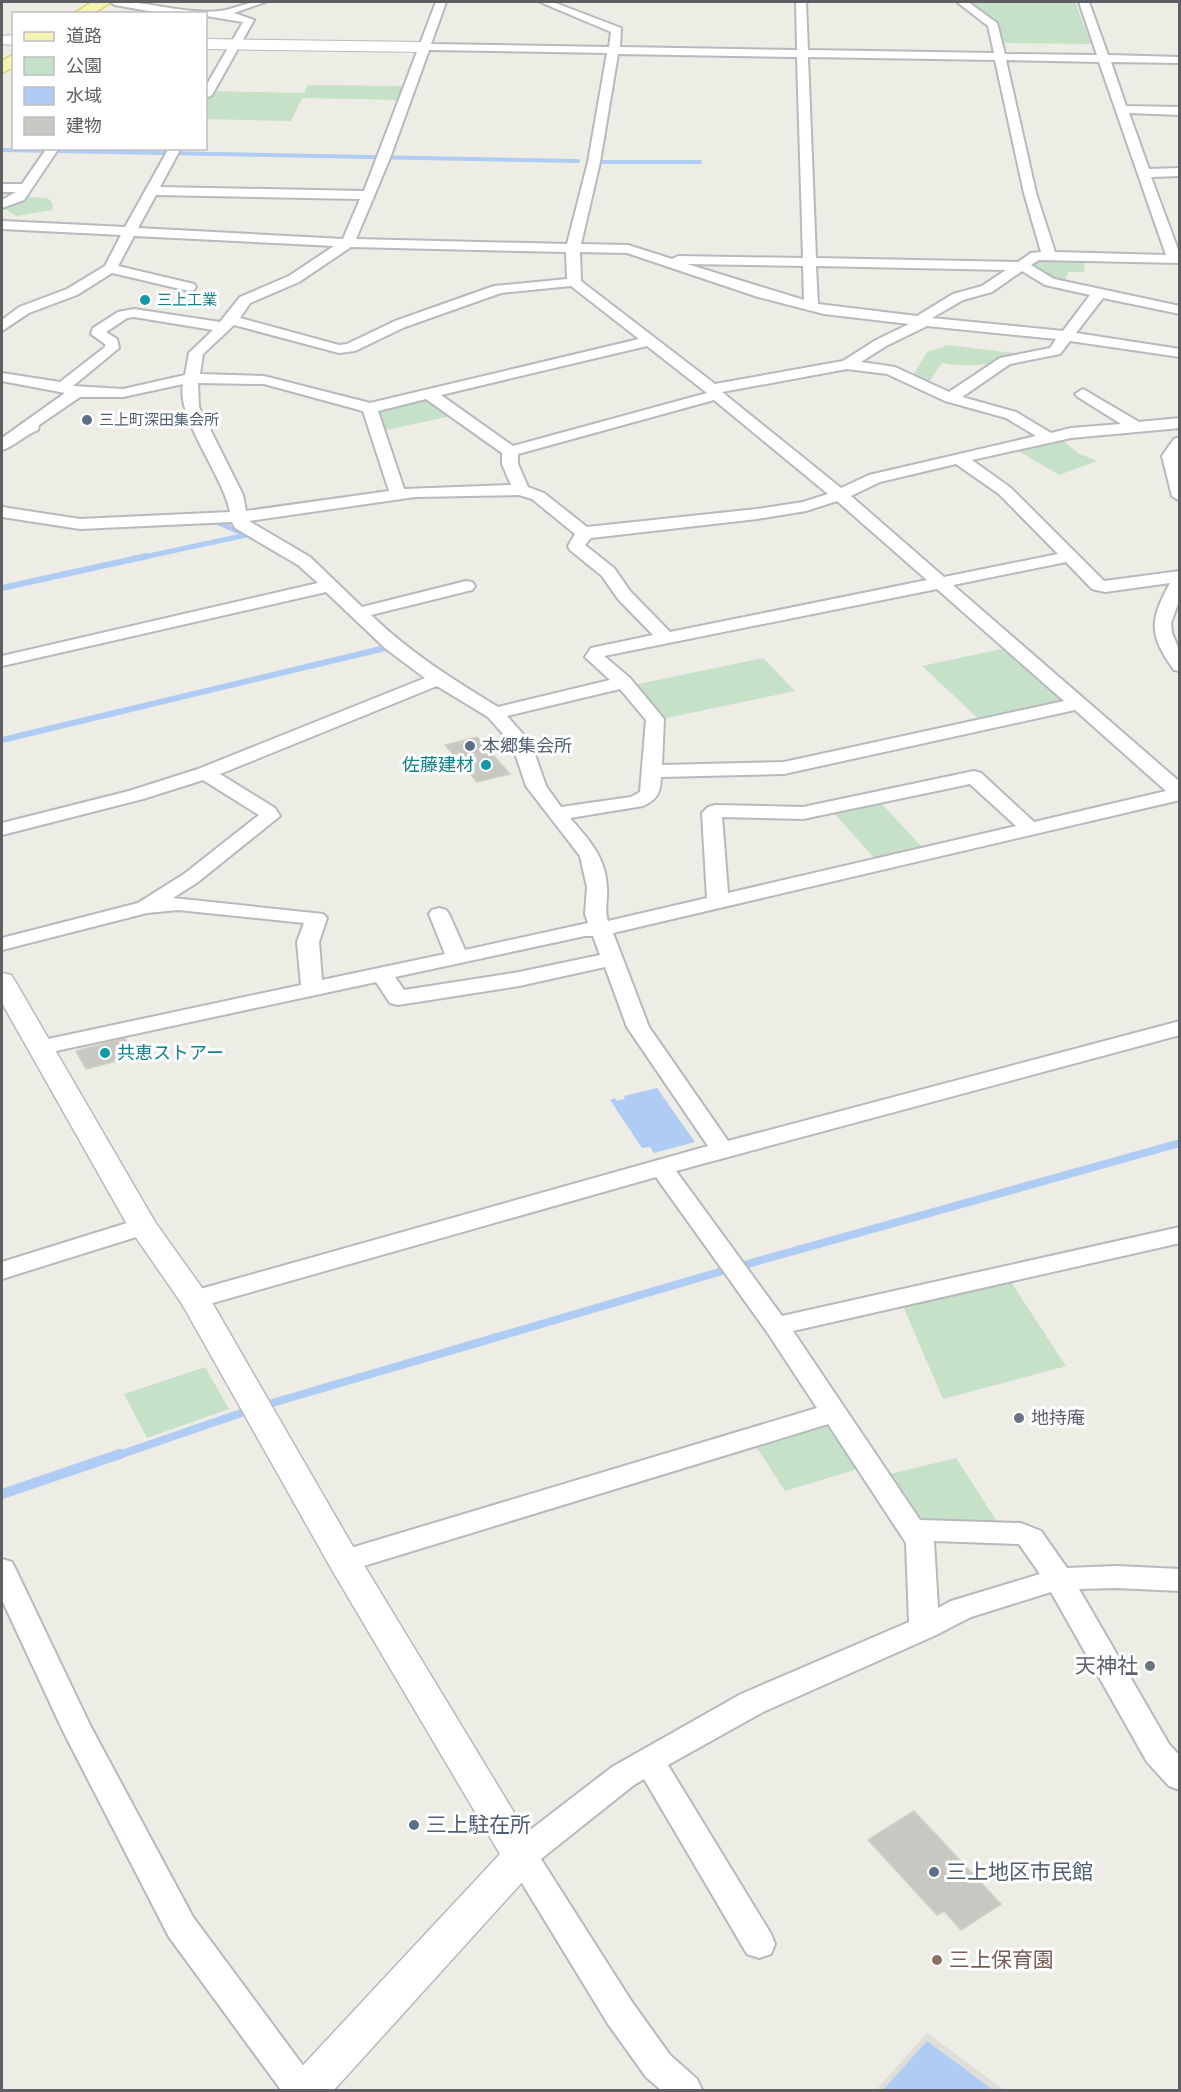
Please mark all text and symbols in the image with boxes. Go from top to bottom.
legend [12,12,207,150]
text: 道路 [66,25,102,46]
text: 公園 [66,55,102,76]
text: 水域 [66,85,102,106]
text: 建物 [66,115,102,136]
place label: 三上工業 [157,290,217,309]
marker: 三上工業 [138,293,152,307]
place label: 三上町深田集会所 [99,410,219,429]
marker: 三上町深田集会所 [80,413,94,427]
place label: 本郷集会所 [482,735,572,756]
marker: 本郷集会所 [463,739,477,753]
place label: 佐藤建材 [402,754,474,775]
marker: 佐藤建材 [479,758,493,772]
place label: 共恵ストアー [117,1042,224,1063]
marker: 共恵ストアー [98,1046,112,1060]
place label: 地持庵 [1031,1407,1085,1428]
marker: 地持庵 [1012,1411,1026,1425]
place label: 天神社 [1075,1653,1138,1678]
marker: 天神社 [1143,1659,1157,1673]
place label: 三上駐在所 [426,1812,531,1837]
marker: 三上駐在所 [407,1818,421,1832]
place label: 三上地区市民館 [946,1859,1093,1884]
marker: 三上地区市民館 [927,1865,941,1879]
place label: 三上保育園 [949,1947,1054,1972]
marker: 三上保育園 [930,1953,944,1967]

